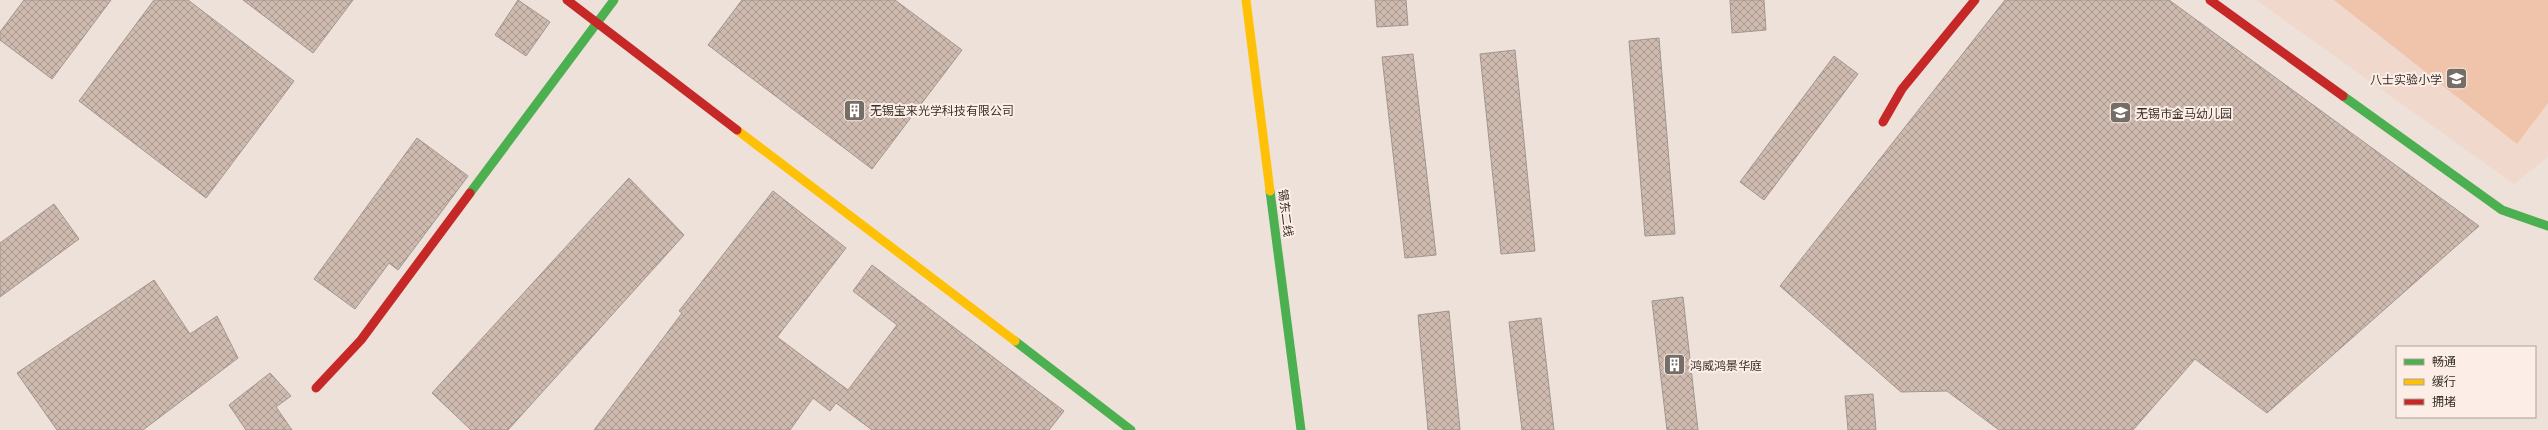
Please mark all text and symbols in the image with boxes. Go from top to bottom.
school or university icon: 八士实验小学 [2444,66,2470,92]
place label: 八士实验小学 [2370,72,2442,87]
building icon: 无锡宝来光学科技有限公司 [842,97,868,123]
school or university icon: 无锡市金马幼儿园 [2107,100,2133,126]
place label: 无锡宝来光学科技有限公司 [870,103,1014,118]
place label: 无锡市金马幼儿园 [2136,106,2232,121]
street label: 锡东二线 [1276,188,1296,238]
legend [2396,346,2536,418]
building icon: 鸿威鸿景华庭 [1662,352,1688,378]
text: 畅通 [2432,354,2456,369]
place label: 鸿威鸿景华庭 [1690,358,1762,373]
text: 缓行 [2432,374,2456,389]
text: 拥堵 [2432,394,2456,409]

